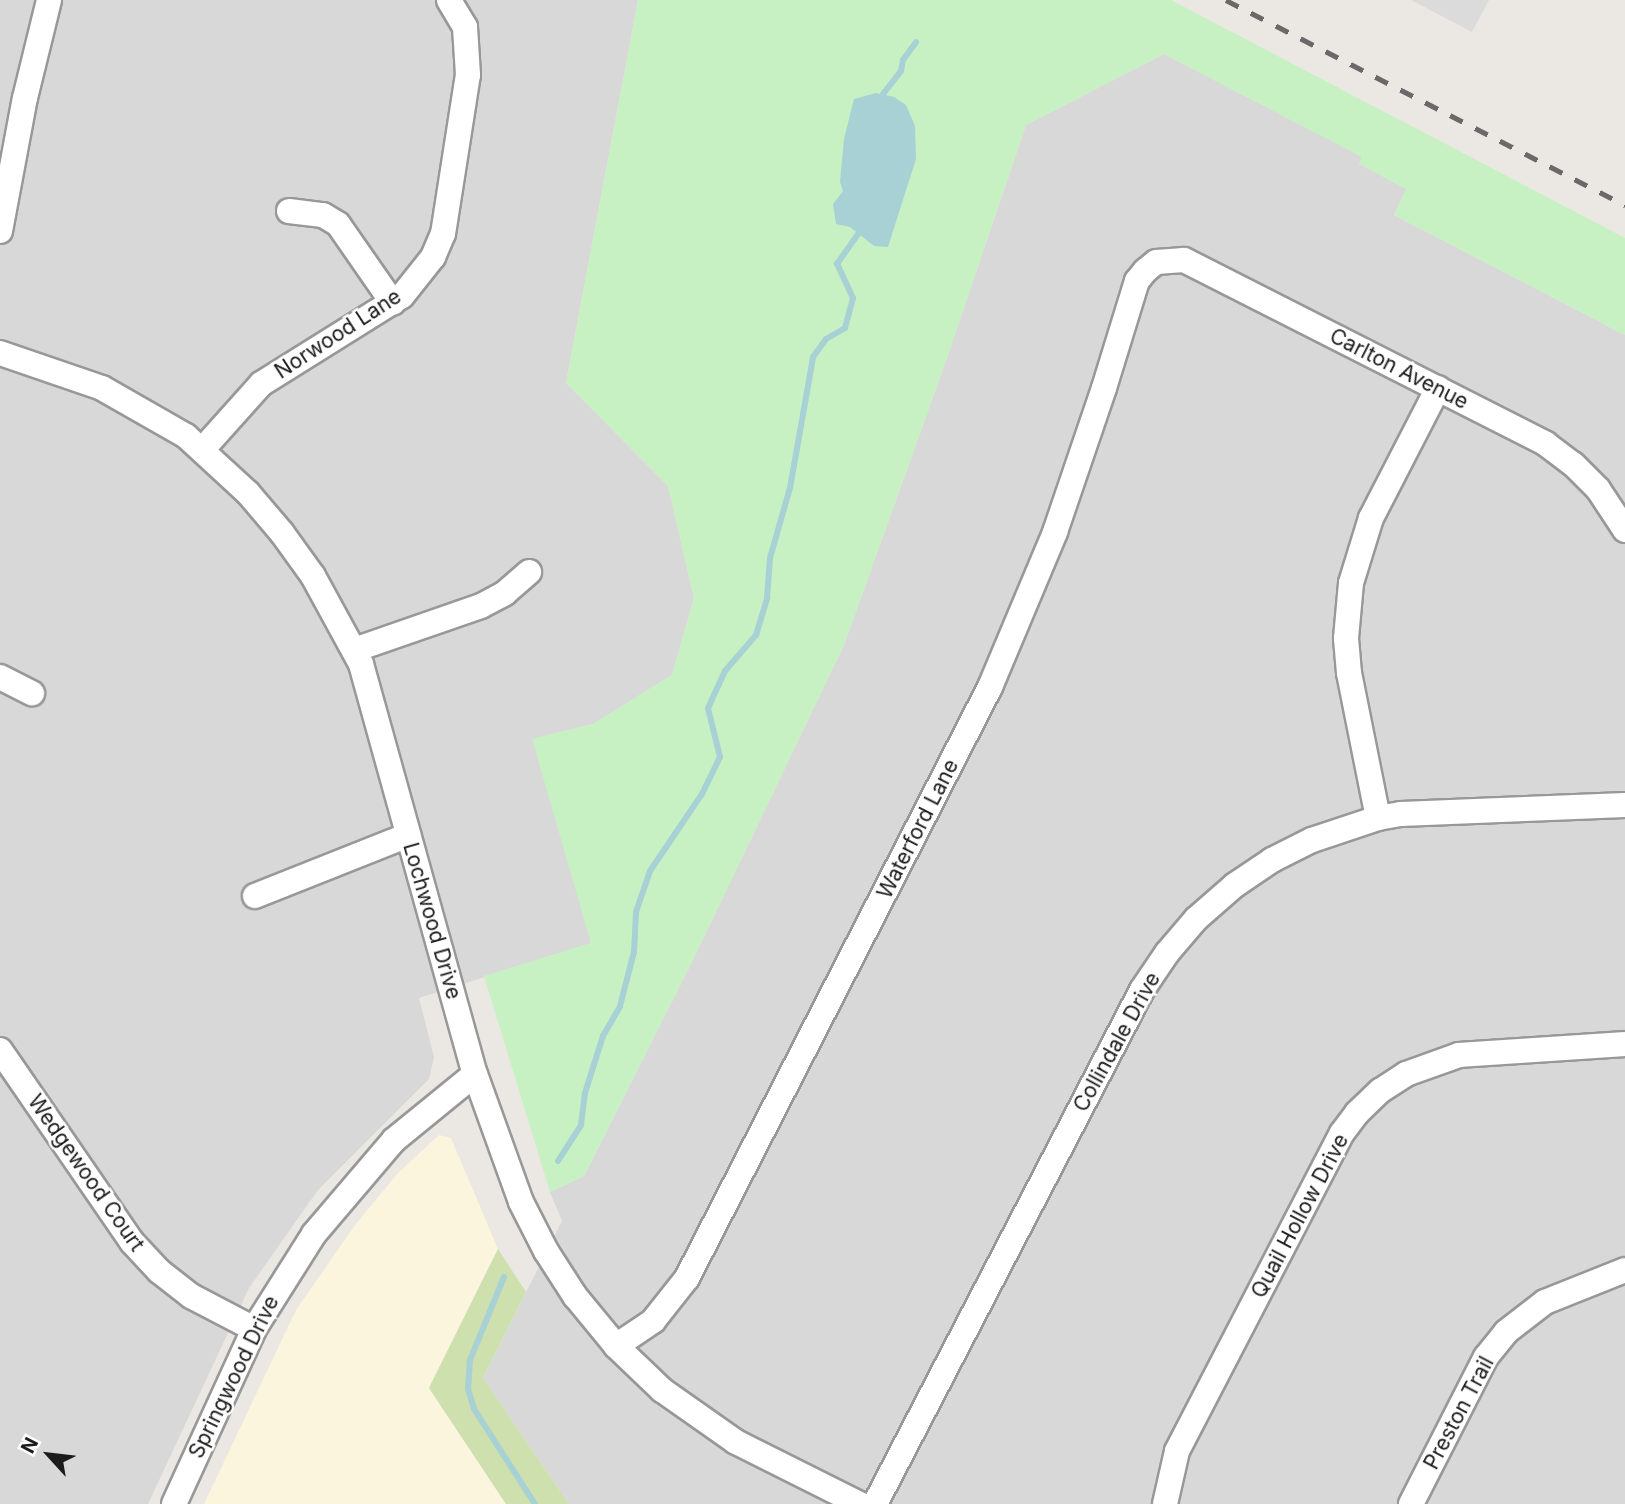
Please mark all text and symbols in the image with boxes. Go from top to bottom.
street label: Norwood Lane [270,284,406,384]
street label: Carlton Avenue [1326,323,1472,415]
street label: Waterford Lane [872,755,964,903]
street label: Lochwood Drive [398,840,466,1002]
street label: Collindale Drive [1068,968,1166,1116]
street label: Wedgewood Court [22,1090,150,1256]
street label: Quail Hollow Drive [1246,1130,1354,1302]
street label: Springwood Drive [184,1292,284,1462]
street label: Preston Trail [1419,1352,1499,1474]
north arrow [14,1420,84,1490]
text: N [16,1434,43,1457]

